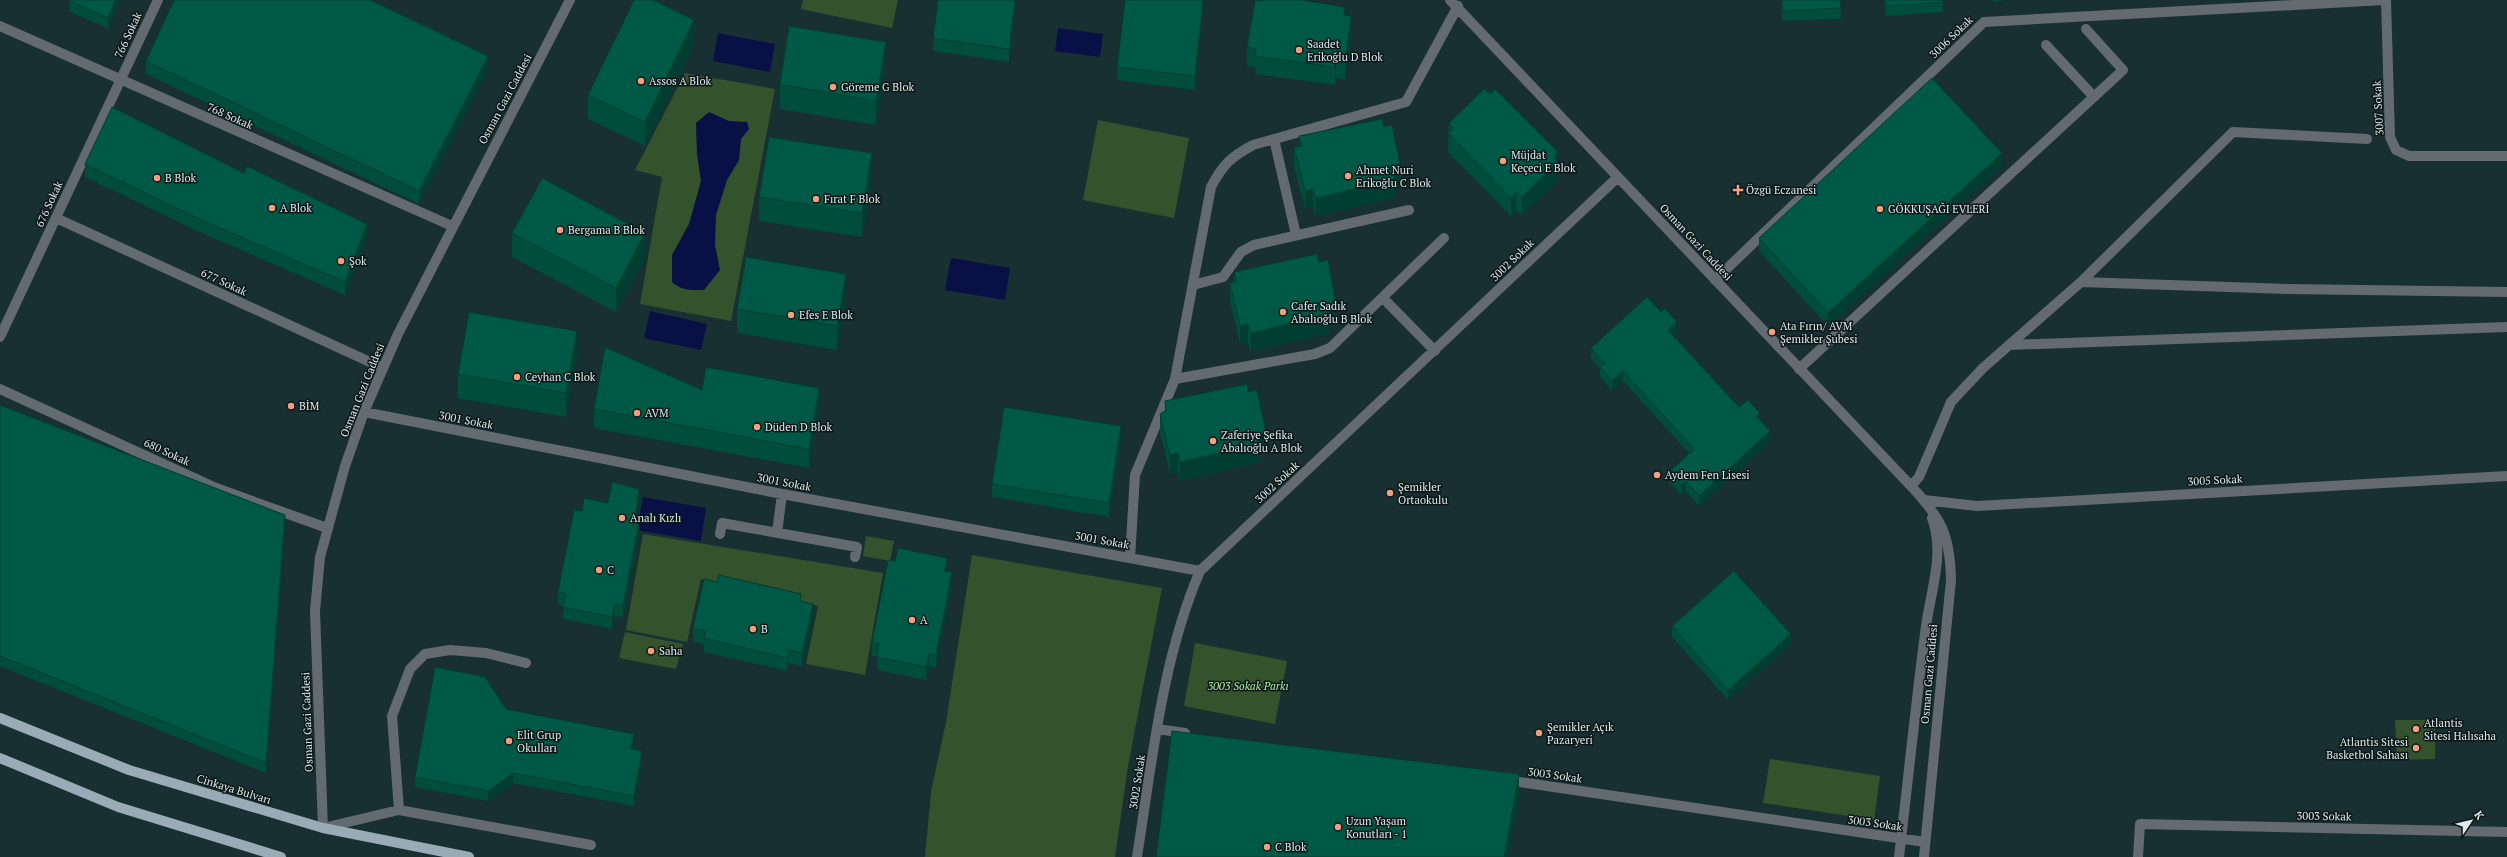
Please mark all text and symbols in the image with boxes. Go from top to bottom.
street label: 766 Sokak [111,9,145,60]
street label: 3006 Sokak [1926,13,1976,61]
place label: Saadet Erikoğlu D Blok [1307,37,1383,64]
marker: Saadet Erikoğlu D Blok [1294,45,1304,55]
street label: Osman Gazi Caddesi [475,52,535,146]
place label: Assos A Blok [649,74,711,88]
marker: Assos A Blok [636,76,646,86]
place label: Göreme G Blok [841,80,915,94]
street label: 3007 Sokak [2370,80,2386,136]
marker: Göreme G Blok [828,82,838,92]
street label: 768 Sokak [205,100,256,133]
place label: Müjdat Keçeci E Blok [1511,148,1576,175]
marker: Müjdat Keçeci E Blok [1498,156,1508,166]
place label: Ahmet Nuri Erikoğlu C Blok [1356,163,1432,190]
place label: B Blok [165,171,197,185]
marker: Ahmet Nuri Erikoğlu C Blok [1343,171,1353,181]
marker: B Blok [152,173,162,183]
street label: 676 Sokak [32,178,66,229]
place label: Özgü Eczanesi [1746,183,1816,197]
marker: Özgü Eczanesi [1733,185,1743,195]
place label: Fırat F Blok [824,192,881,206]
marker: Fırat F Blok [811,194,821,204]
place label: A Blok [280,201,312,215]
street label: Osman Gazi Caddesi [1657,201,1735,283]
place label: GÖKKUŞAĞI EVLERİ [1888,202,1990,216]
marker: A Blok [267,203,277,213]
marker: GÖKKUŞAĞI EVLERİ [1875,204,1885,214]
place label: Bergama B Blok [568,223,645,237]
marker: Bergama B Blok [555,225,565,235]
street label: 3002 Sokak [1487,236,1537,284]
place label: Şok [349,254,367,268]
marker: Şok [336,256,346,266]
street label: 677 Sokak [199,265,250,299]
place label: Cafer Sadık Abalıoğlu B Blok [1291,299,1372,326]
marker: Cafer Sadık Abalıoğlu B Blok [1278,307,1288,317]
place label: Efes E Blok [799,308,853,322]
marker: Efes E Blok [786,310,796,320]
place label: Ata Fırın/ AVM Şemikler Şubesi [1780,319,1857,346]
marker: Ata Fırın/ AVM Şemikler Şubesi [1767,327,1777,337]
street label: Osman Gazi Caddesi [337,341,387,439]
place label: Ceyhan C Blok [525,370,596,384]
marker: Ceyhan C Blok [512,372,522,382]
place label: BİM [299,399,320,413]
marker: BİM [286,401,296,411]
place label: AVM [645,406,669,420]
street label: 3001 Sokak [438,408,495,432]
marker: AVM [632,408,642,418]
place label: Düden D Blok [765,420,833,434]
marker: Düden D Blok [752,422,762,432]
place label: Zaferiye Şefika Abalıoğlu A Blok [1221,428,1303,455]
street label: 680 Sokak [142,435,193,469]
marker: Zaferiye Şefika Abalıoğlu A Blok [1208,436,1218,446]
street label: 3002 Sokak [1252,458,1302,506]
place label: Aydem Fen Lisesi [1665,468,1750,482]
street label: 3001 Sokak [756,470,813,494]
marker: Aydem Fen Lisesi [1652,470,1662,480]
street label: 3005 Sokak [2187,472,2243,488]
place label: Şemikler Ortaokulu [1398,480,1448,507]
marker: Şemikler Ortaokulu [1385,488,1395,498]
place label: Analı Kızlı [630,511,681,525]
marker: Analı Kızlı [617,513,627,523]
street label: 3001 Sokak [1074,528,1131,552]
place label: C [607,563,614,577]
marker: C [594,565,604,575]
place label: A [920,613,928,627]
marker: A [907,615,917,625]
place label: B [761,622,768,636]
marker: B [748,624,758,634]
street label: Osman Gazi Caddesi [1918,624,1940,724]
place label: Saha [659,644,683,658]
marker: Saha [646,646,656,656]
street label: Osman Gazi Caddesi [298,672,316,772]
park label: 3003 Sokak Parkı [1208,679,1288,693]
place label: Atlantis Sitesi Halısaha [2424,716,2497,743]
place label: Şemikler Açık Pazaryeri [1547,720,1614,747]
marker: Atlantis Sitesi Halısaha [2411,724,2421,734]
place label: Elit Grup Okulları [517,728,561,755]
marker: Şemikler Açık Pazaryeri [1534,728,1544,738]
place label: Atlantis Sitesi Basketbol Sahası [2326,735,2408,762]
marker: Elit Grup Okulları [504,736,514,746]
marker: Atlantis Sitesi Basketbol Sahası [2411,743,2421,753]
street label: 3002 Sokak [1126,753,1148,810]
street label: 3003 Sokak [1527,764,1584,786]
street label: Cinkaya Bulvarı [195,771,273,807]
north arrow [2451,801,2491,841]
text: K [2471,808,2487,823]
street label: 3003 Sokak [2296,809,2352,823]
street label: 3003 Sokak [1847,812,1904,834]
place label: Uzun Yaşam Konutları - 1 [1346,814,1407,841]
marker: Uzun Yaşam Konutları - 1 [1333,822,1343,832]
place label: C Blok [1275,840,1307,854]
marker: C Blok [1262,842,1272,852]

